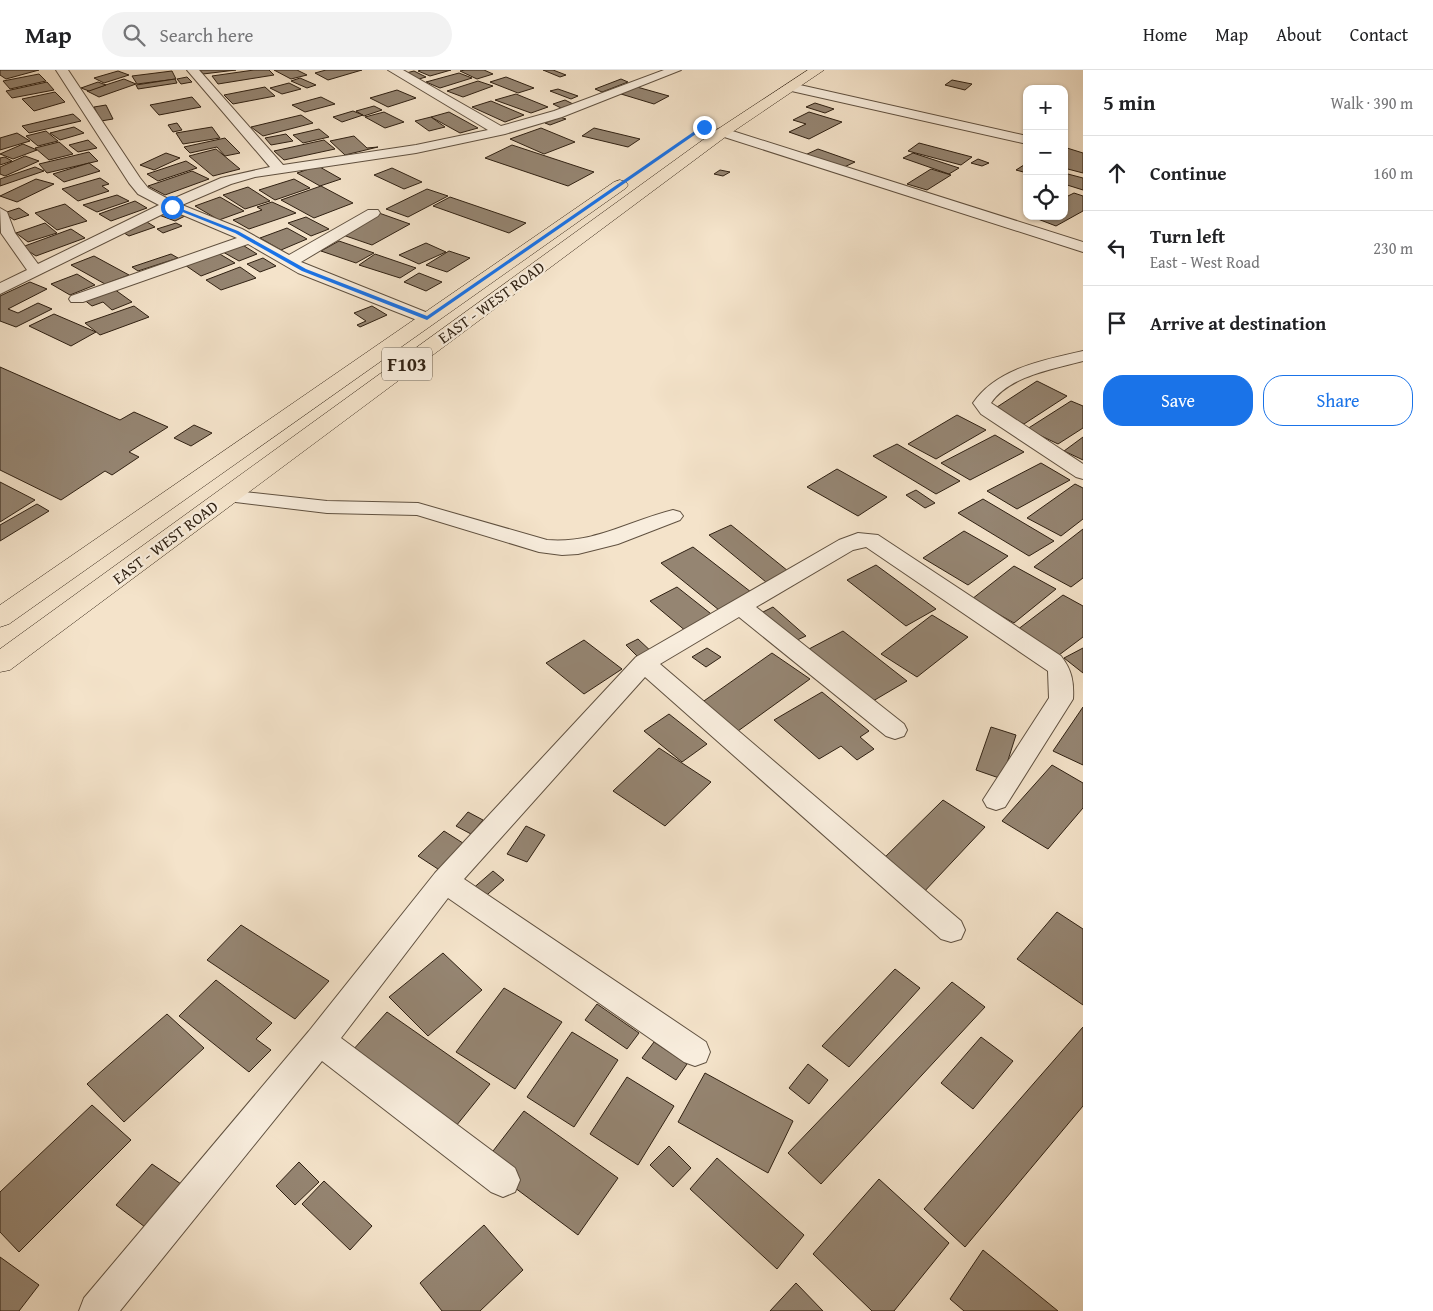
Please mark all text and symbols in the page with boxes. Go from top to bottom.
search box [102,12,452,57]
text: Map [25,17,72,52]
icon: search [120,21,148,49]
text: Search here [160,21,253,49]
text: Home [1143,21,1187,48]
text: Map [1215,21,1248,48]
text: About [1276,21,1322,48]
text: Contact [1350,21,1408,48]
map controls [1023,85,1068,220]
button: + [1023,85,1068,130]
text: 5 min [1103,87,1155,118]
text: Walk · 390 m [1330,91,1413,115]
route end [693,116,716,139]
button: − [1023,130,1068,175]
icon: ahead [1103,159,1131,187]
text: Continue [1150,159,1227,187]
text: 160 m [1373,161,1413,185]
button: locate [1023,175,1068,220]
route start [161,196,184,219]
text: Turn left [1150,222,1225,250]
icon: left [1103,234,1131,262]
text: 230 m [1373,236,1413,260]
text: East - West Road [1150,250,1260,274]
street label: EAST - WEST ROAD [433,255,550,349]
icon: arrive [1103,309,1131,337]
text: Arrive at destination [1150,309,1326,337]
road number: F103 [382,348,432,380]
button: Save [1103,375,1253,426]
button: Share [1263,375,1413,426]
street label: EAST - WEST ROAD [107,494,223,590]

